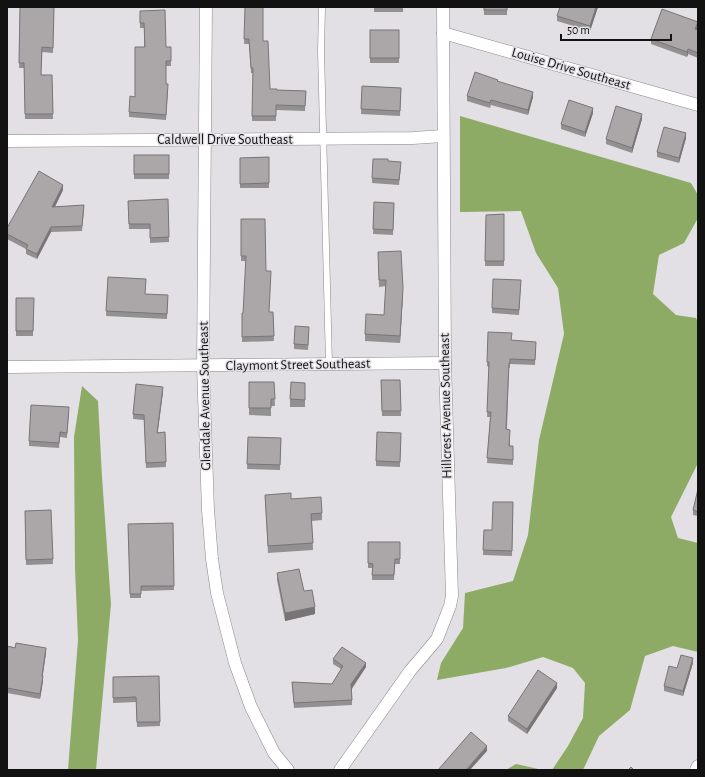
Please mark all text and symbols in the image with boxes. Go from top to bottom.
scale bar [561,16,671,42]
text: 50 m [567,24,590,36]
street label: Louise Drive Southeast [510,45,633,93]
street label: Caldwell Drive Southeast [157,133,293,147]
street label: Glendale Avenue Southeast [197,321,213,471]
street label: Hillcrest Avenue Southeast [438,332,454,479]
street label: Claymont Street Southeast [225,357,371,373]

